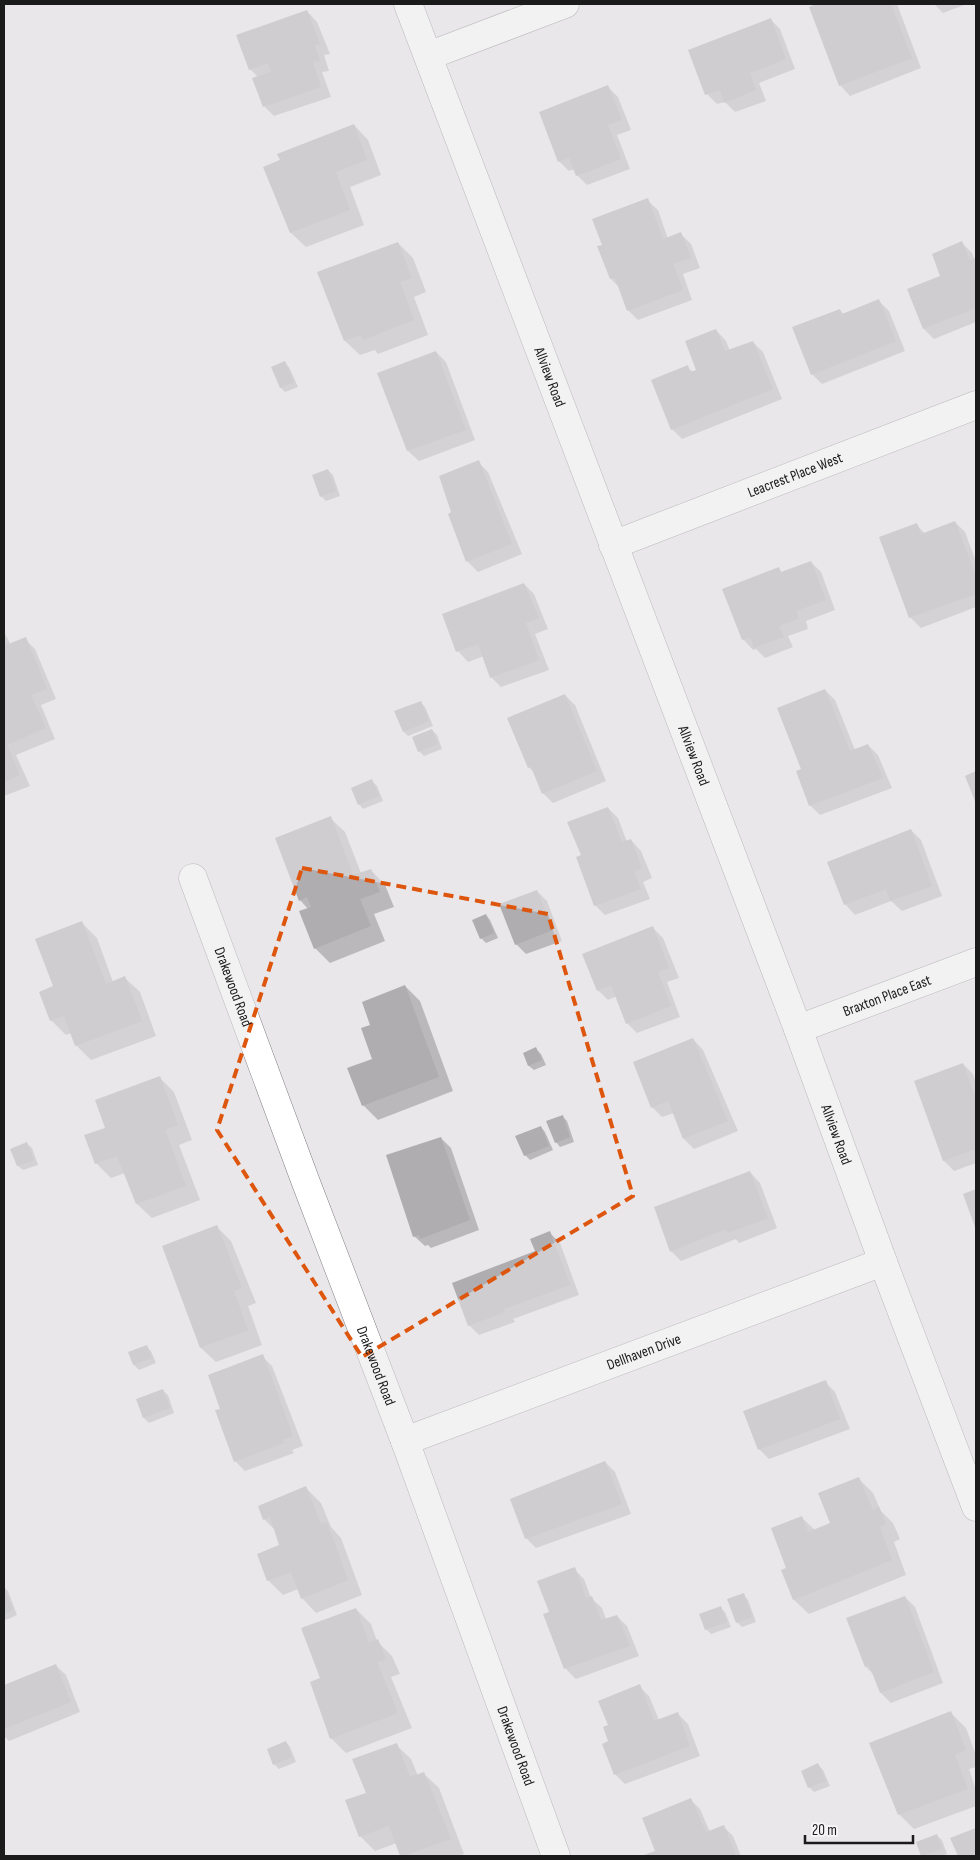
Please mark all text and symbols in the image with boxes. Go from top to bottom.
street label: Allview Road [529,343,569,410]
street label: Leacrest Place West [745,448,846,502]
street label: Allview Road [673,722,713,788]
street label: Drakewood Road [209,945,256,1029]
street label: Braxton Place East [840,971,934,1021]
street label: Allview Road [816,1101,856,1167]
street label: Drakewood Road [352,1324,399,1408]
street label: Dellhaven Drive [604,1329,684,1375]
street label: Drakewood Road [492,1704,539,1788]
scale bar [805,1812,912,1844]
text: 20 m [812,1821,837,1840]

